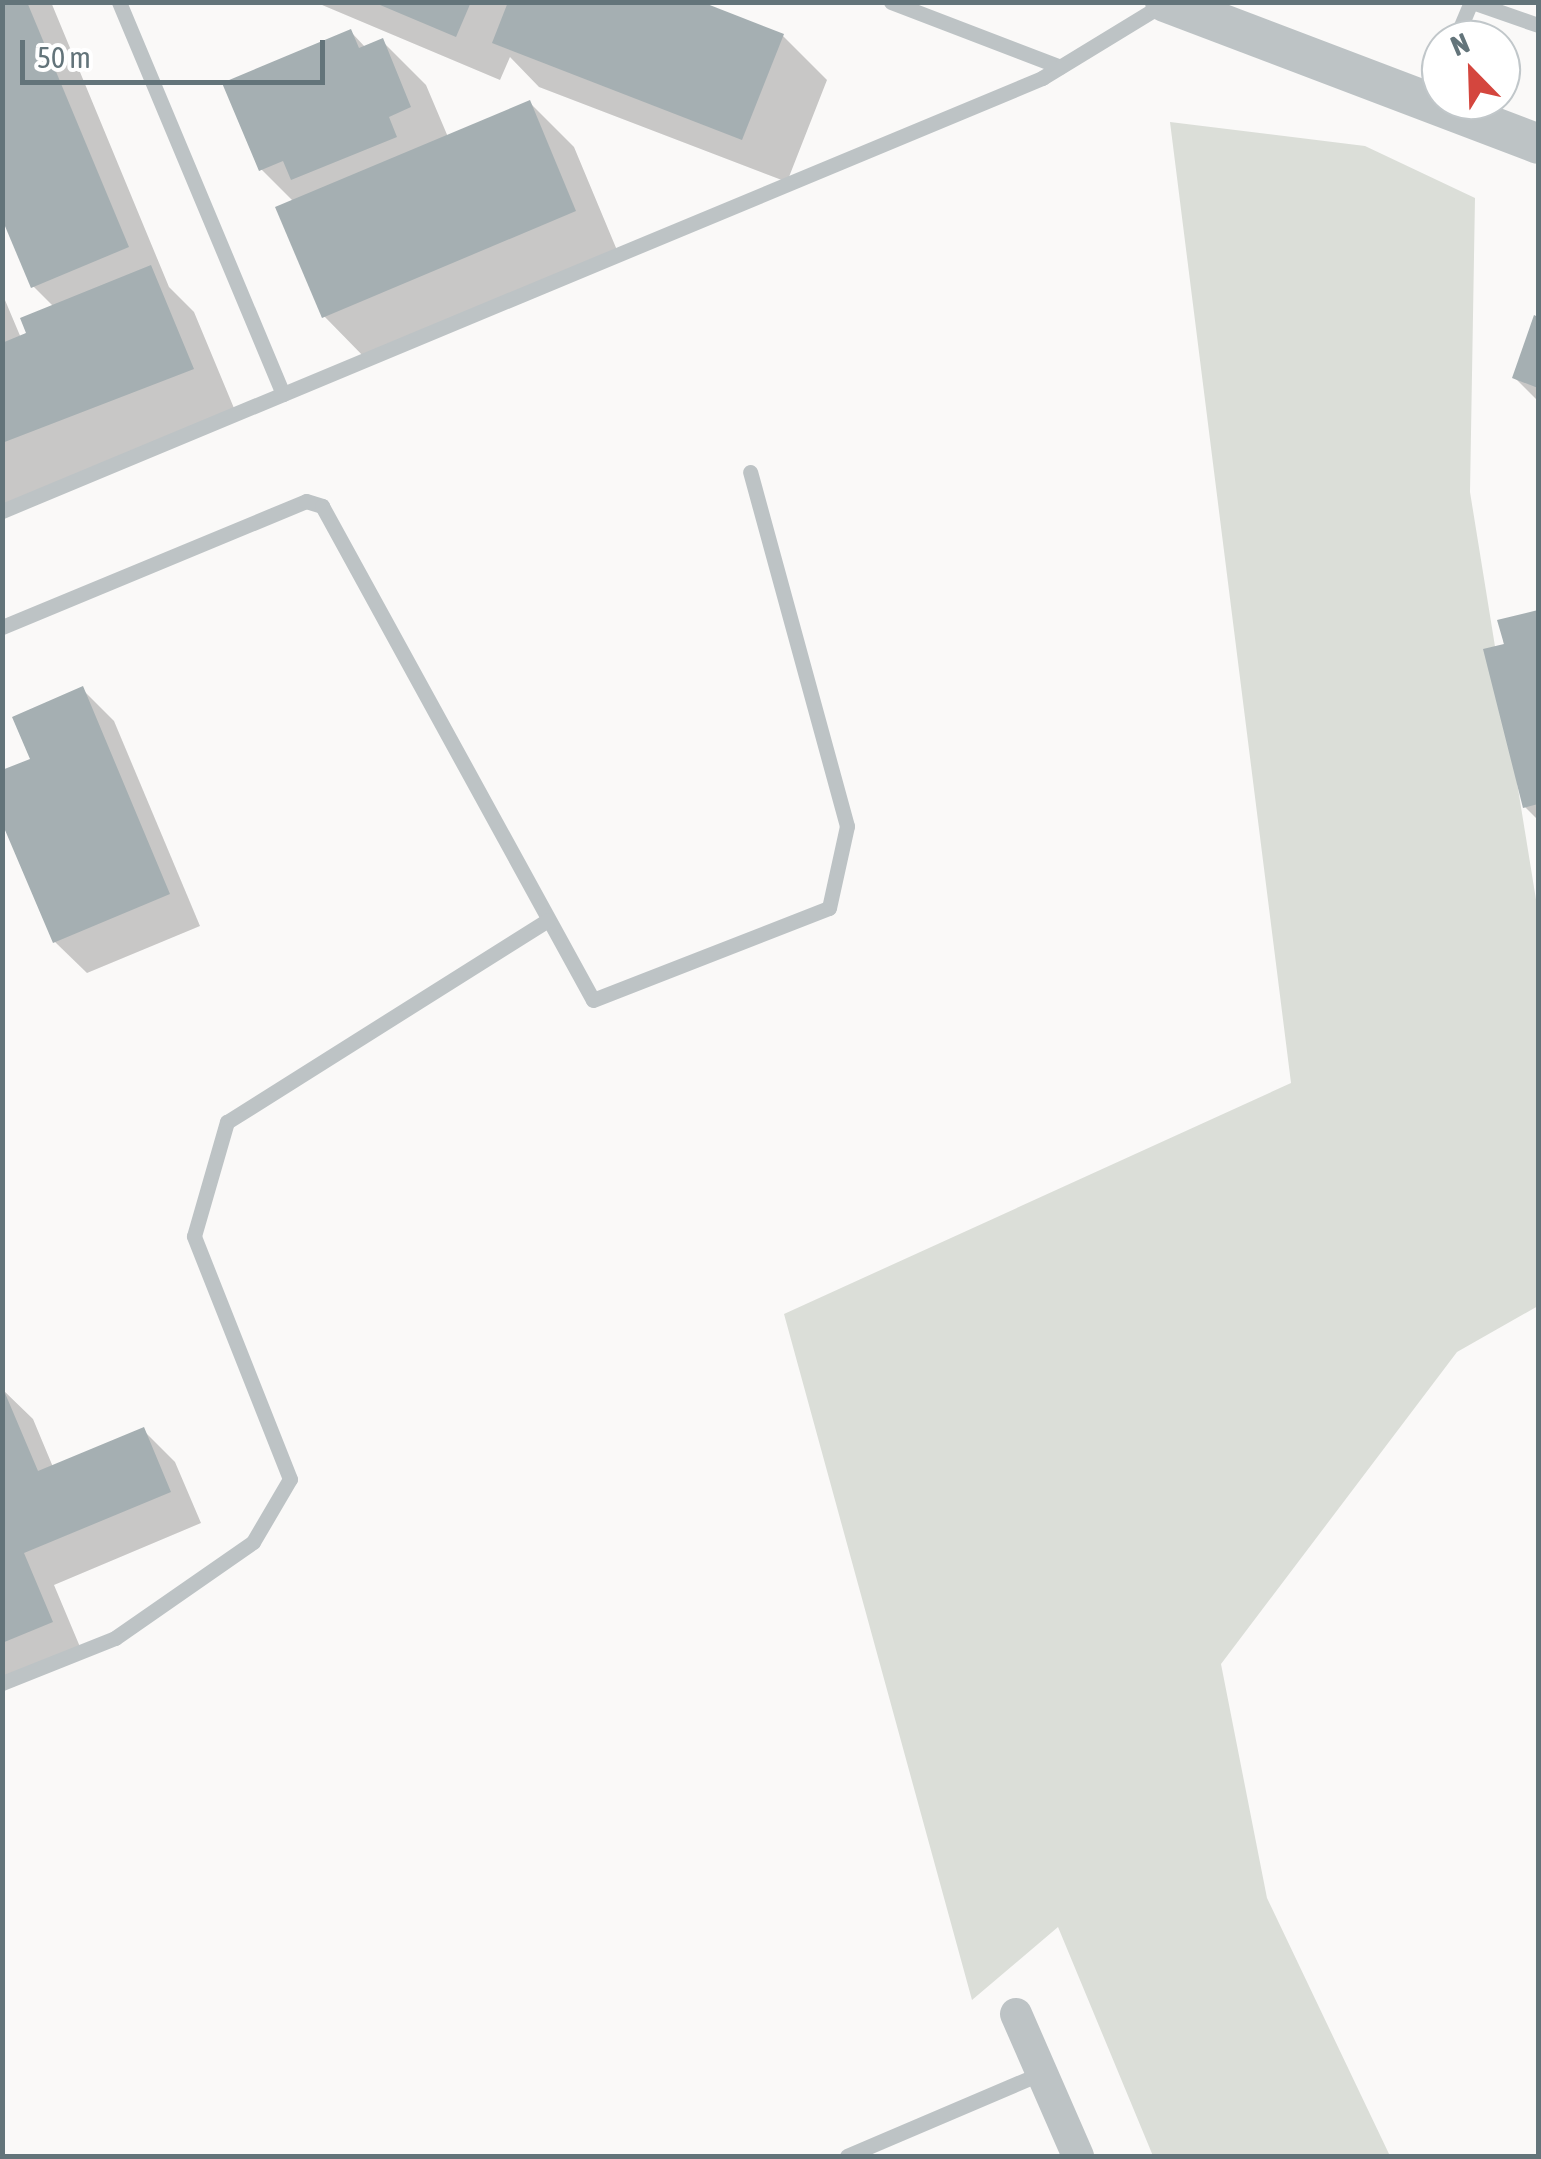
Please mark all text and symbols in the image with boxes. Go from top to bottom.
scale bar [25,20,330,82]
north arrow [1421,20,1521,120]
text: N [1446,26,1474,62]
text: 50 m [37,40,91,74]

